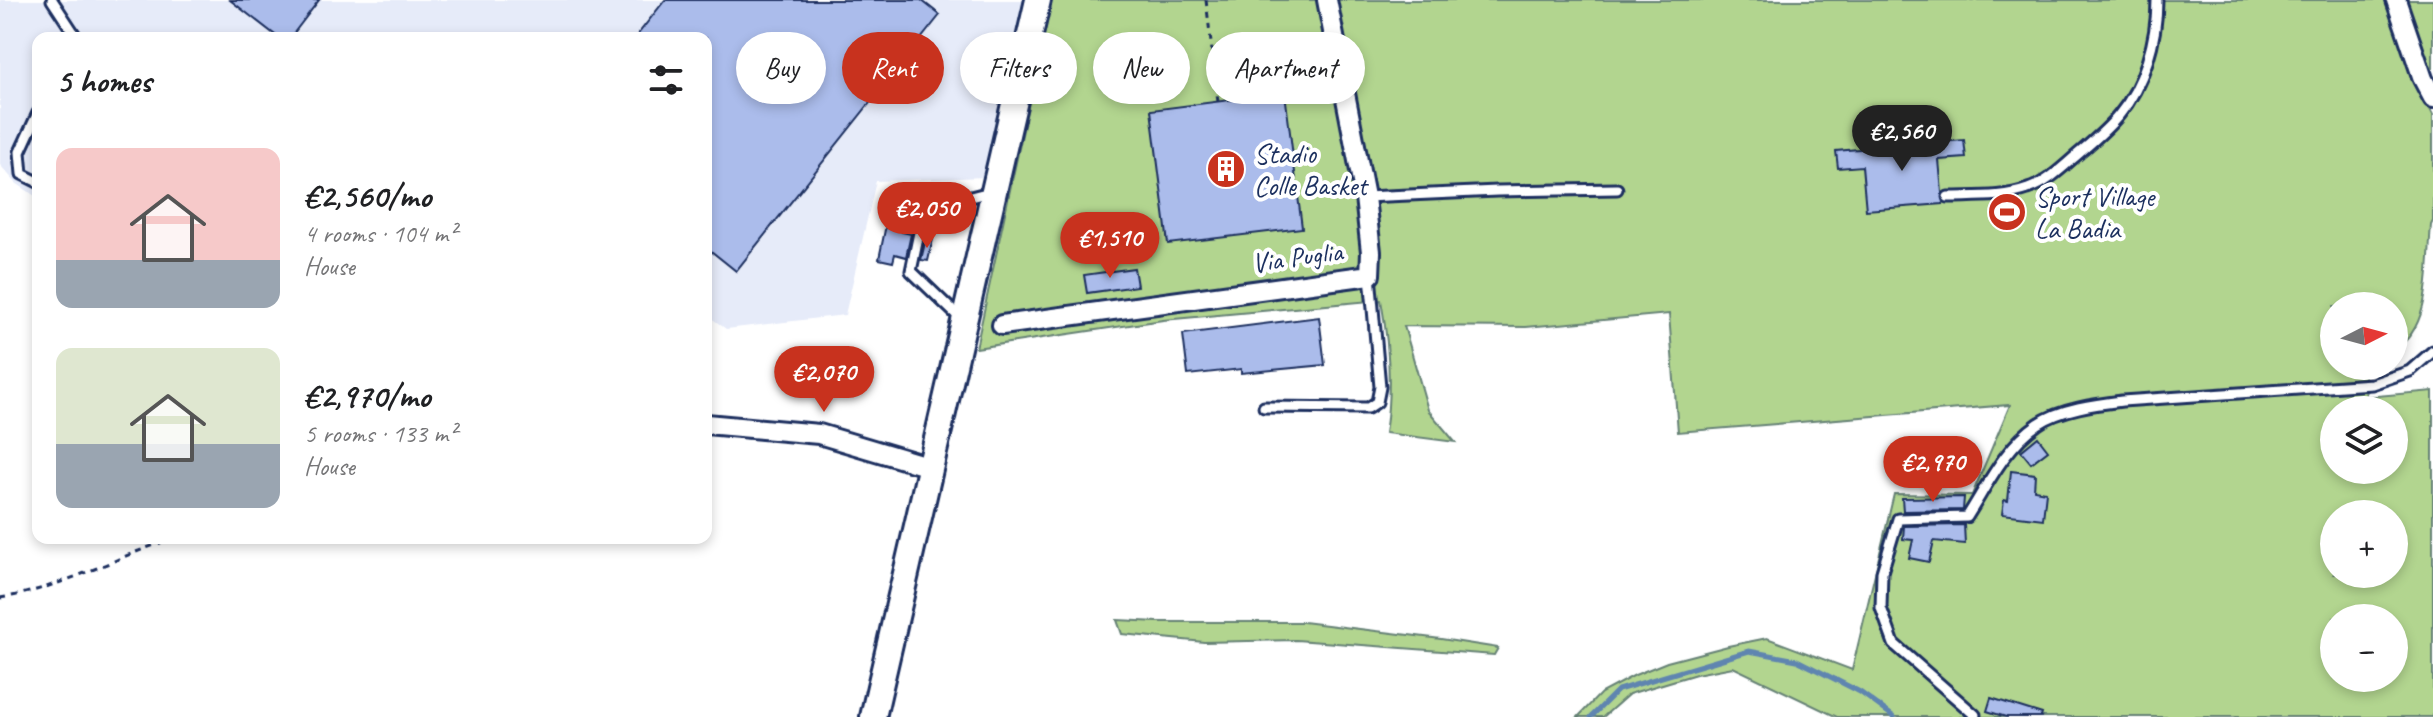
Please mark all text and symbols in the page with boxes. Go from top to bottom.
chip: Buy [736,32,826,104]
chip: Rent [842,32,944,104]
chip: Filters [960,32,1077,104]
chip: New [1093,32,1190,104]
chip: Apartment [1206,32,1365,104]
icon: filters [644,58,688,102]
text: 5 homes [56,59,151,102]
pin: €2,560 [1837,105,1967,173]
text: €2,560 [1870,114,1934,147]
place label: Stadio Colle Basket [1254,136,1369,203]
building icon: Stadio Colle Basket [1205,148,1247,190]
text: €2,560/mo [304,174,431,217]
place label: Sport Village La Badia [2035,179,2156,246]
icon: home [120,180,216,276]
pin: €2,050 [862,182,992,250]
text: €2,050 [895,191,959,224]
sports icon: Sport Village La Badia [1986,191,2028,233]
pin: €1,510 [1045,212,1175,280]
text: 4 rooms · 104 m² [304,217,456,250]
text: €1,510 [1078,221,1142,254]
street label: Via Puglia [1250,233,1346,281]
text: House [304,250,355,283]
north arrow [2320,292,2408,380]
map controls [2320,292,2408,692]
pin: €2,070 [759,346,889,414]
text: €2,070 [792,355,856,388]
text: €2,970/mo [304,374,430,417]
icon: home [120,380,216,476]
button: layers [2320,396,2408,484]
text: 5 rooms · 133 m² [304,417,456,450]
pin: €2,970 [1868,436,1998,504]
text: €2,970 [1901,445,1965,478]
text: House [304,450,355,483]
button: + [2320,500,2408,588]
button: − [2320,604,2408,692]

